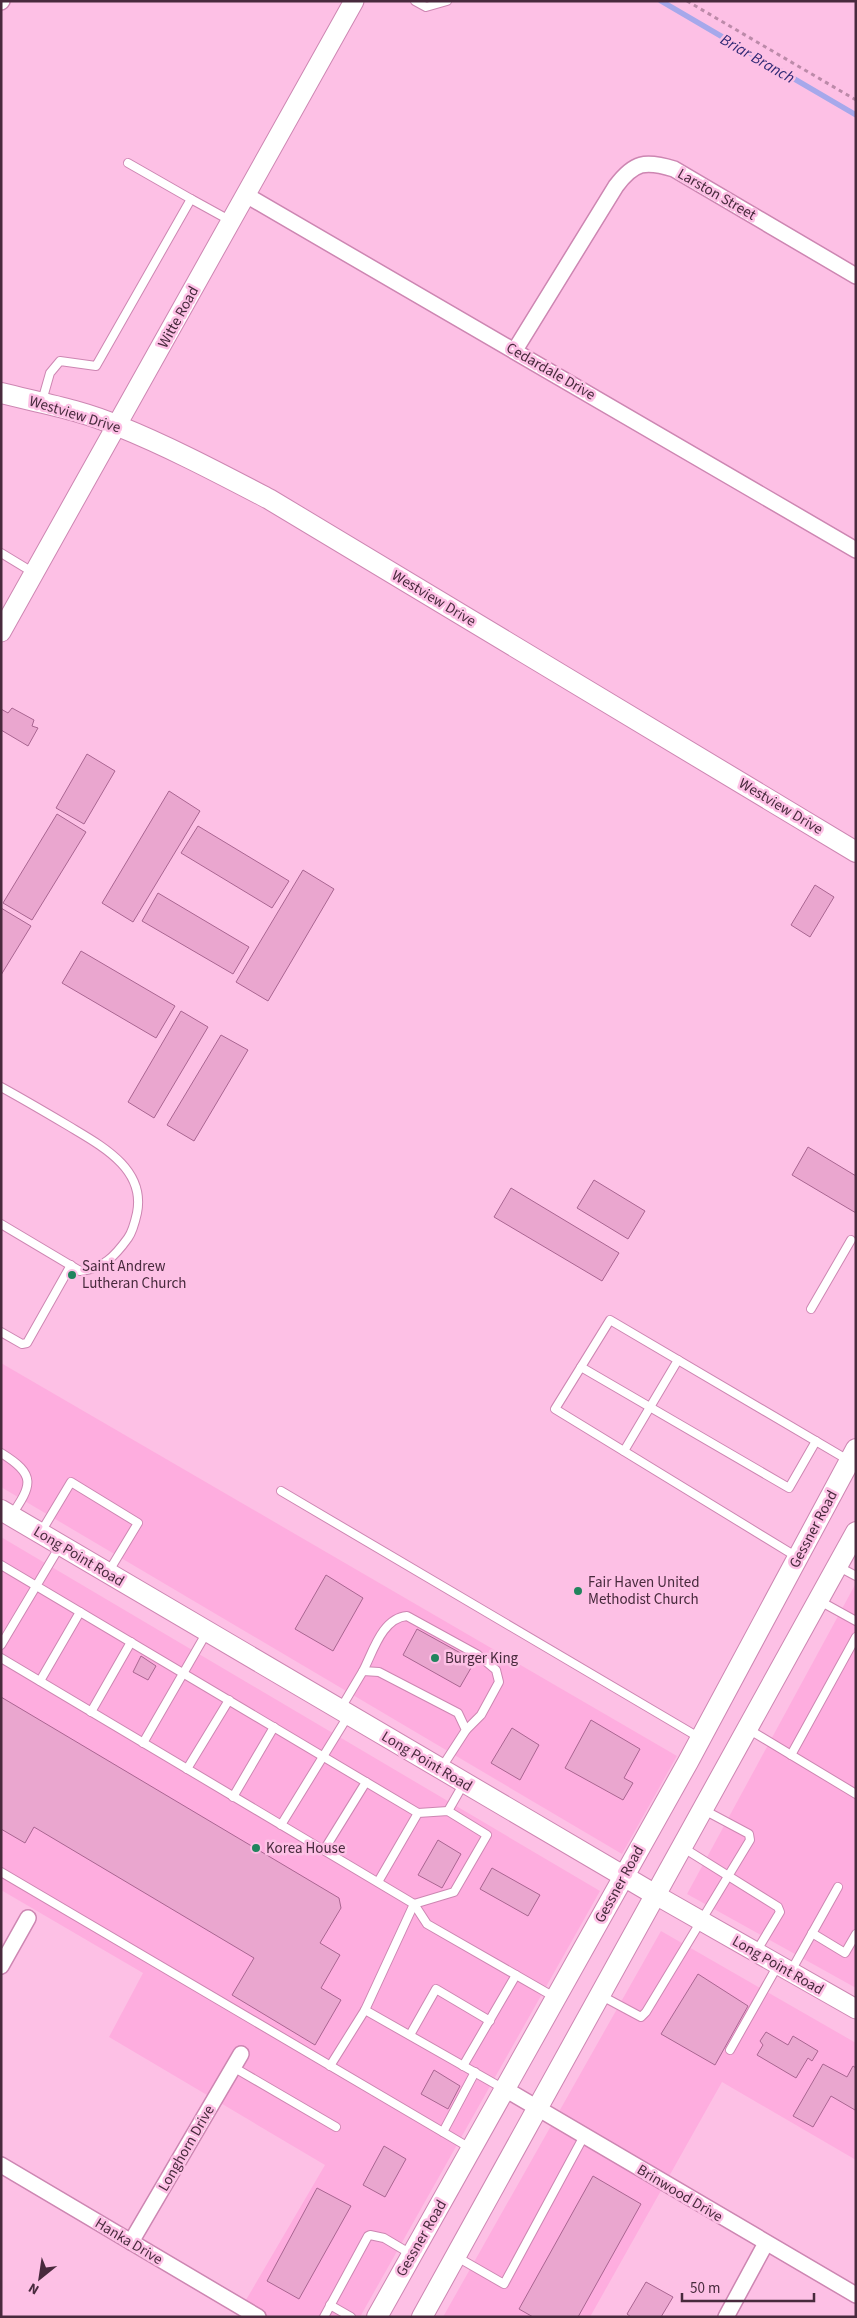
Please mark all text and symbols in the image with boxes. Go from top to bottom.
water label: Briar Branch [716,29,799,89]
street label: Larston Street [673,163,760,225]
street label: Witte Road [153,283,204,352]
street label: Cedardale Drive [502,337,599,405]
street label: Westview Drive [26,391,123,438]
street label: Westview Drive [388,565,480,632]
street label: Westview Drive [735,773,827,840]
place label: Saint Andrew Lutheran Church [82,1256,187,1294]
marker: Saint Andrew Lutheran Church [66,1269,78,1281]
street label: Gessner Road [784,1487,843,1572]
street label: Long Point Road [29,1521,128,1592]
place label: Fair Haven United Methodist Church [588,1572,700,1610]
marker: Fair Haven United Methodist Church [572,1585,584,1597]
place label: Burger King [445,1648,519,1669]
marker: Burger King [429,1652,441,1664]
street label: Long Point Road [377,1726,476,1797]
place label: Korea House [266,1838,345,1859]
marker: Korea House [250,1842,262,1854]
street label: Gessner Road [590,1842,649,1927]
street label: Long Point Road [728,1931,827,2000]
street label: Longhorn Drive [153,2101,220,2195]
street label: Brinwood Drive [633,2160,727,2227]
street label: Gessner Road [391,2196,452,2280]
street label: Hanka Drive [91,2213,167,2270]
north arrow [15,2253,65,2303]
scale bar [682,2270,814,2302]
text: N [25,2277,43,2299]
text: 50 m [690,2278,720,2299]

